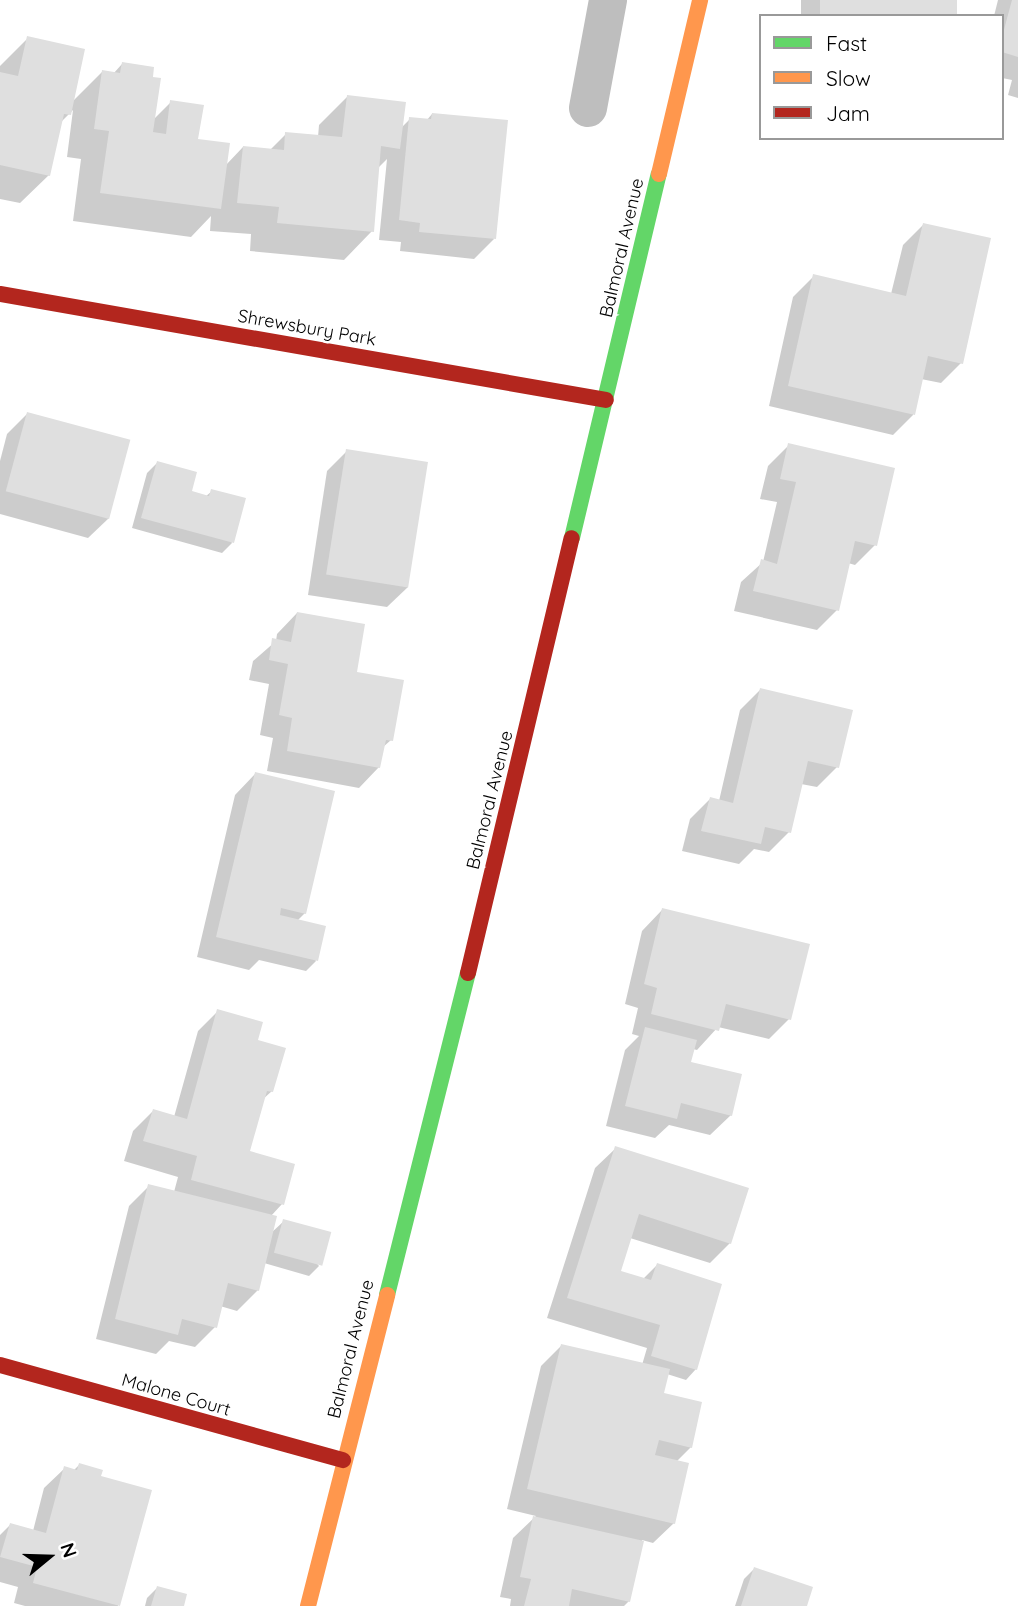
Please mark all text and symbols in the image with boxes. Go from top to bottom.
legend [759,14,1004,140]
text: Fast [826,30,867,56]
text: Slow [826,65,871,91]
text: Jam [826,100,870,126]
street label: Balmoral Avenue [595,176,649,320]
street label: Shrewsbury Park [236,305,378,351]
street label: Balmoral Avenue [462,728,518,872]
street label: Balmoral Avenue [323,1277,379,1421]
street label: Malone Court [119,1369,233,1421]
north arrow [14,1522,84,1592]
text: N [55,1540,82,1561]

